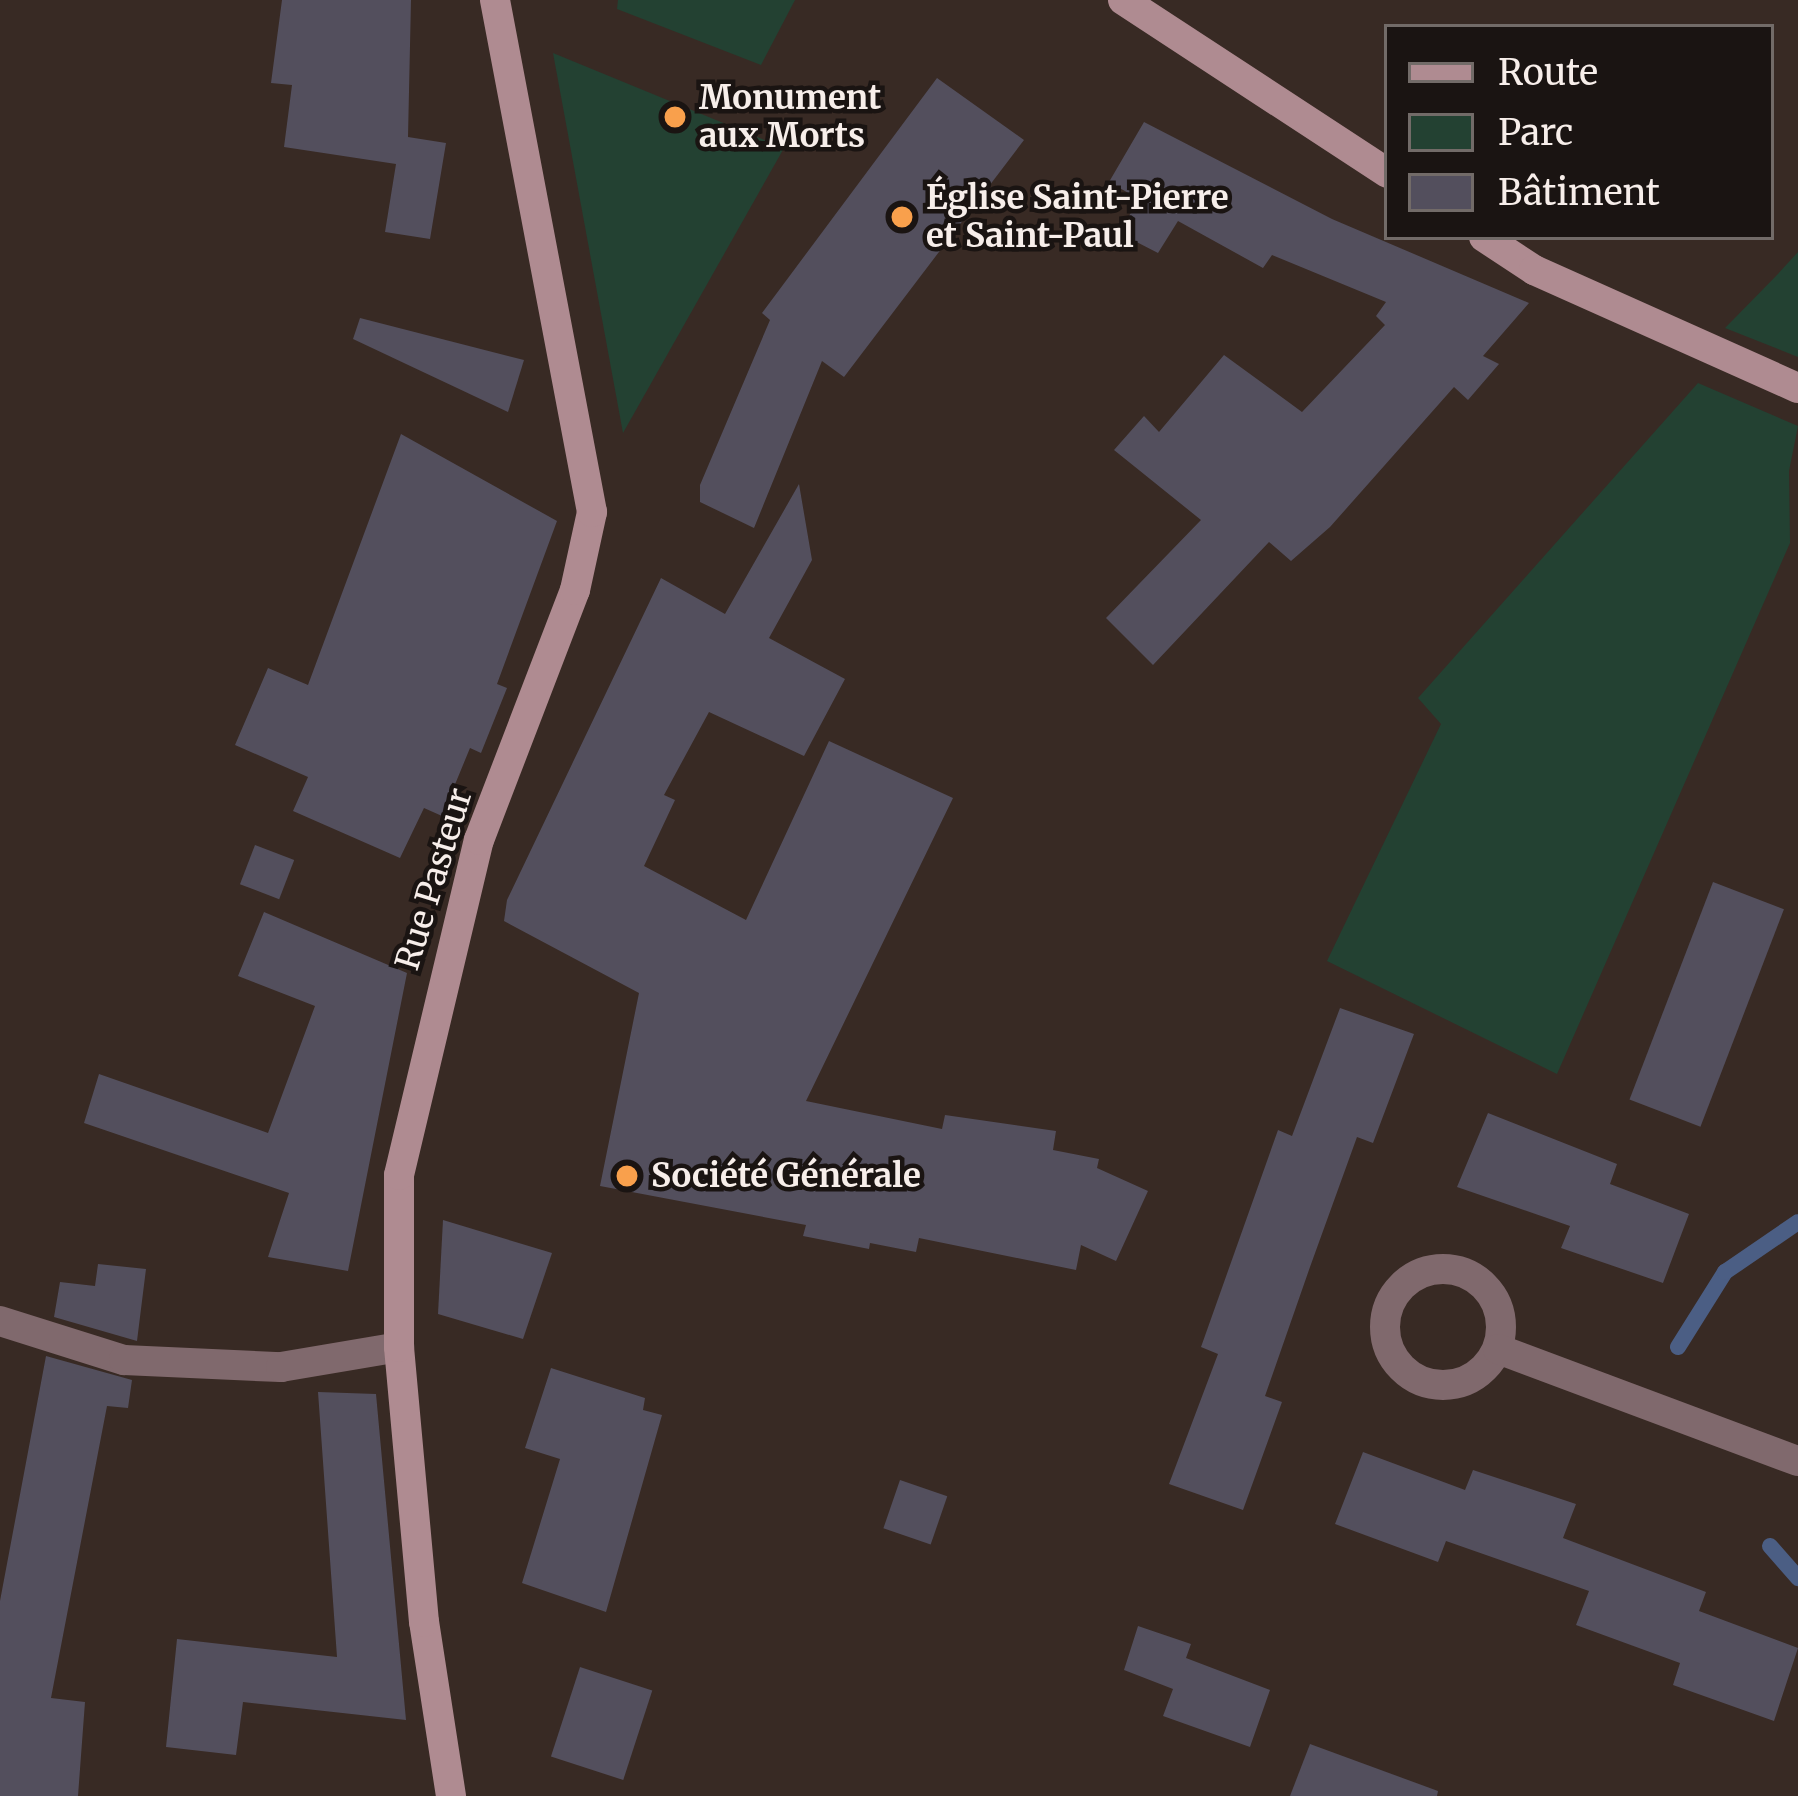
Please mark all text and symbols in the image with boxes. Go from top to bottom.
legend [1384,24,1774,240]
text: Route [1498,50,1598,95]
place label: Monument aux Morts [699,78,881,156]
marker: Monument aux Morts [662,104,688,130]
text: Parc [1498,110,1573,155]
text: Bâtiment [1498,170,1660,215]
place label: Église Saint-Pierre et Saint-Paul [926,178,1229,256]
marker: Église Saint-Pierre et Saint-Paul [889,204,915,230]
street label: Rue Pasteur [388,783,480,975]
place label: Société Générale [651,1156,921,1196]
marker: Société Générale [614,1163,640,1189]

